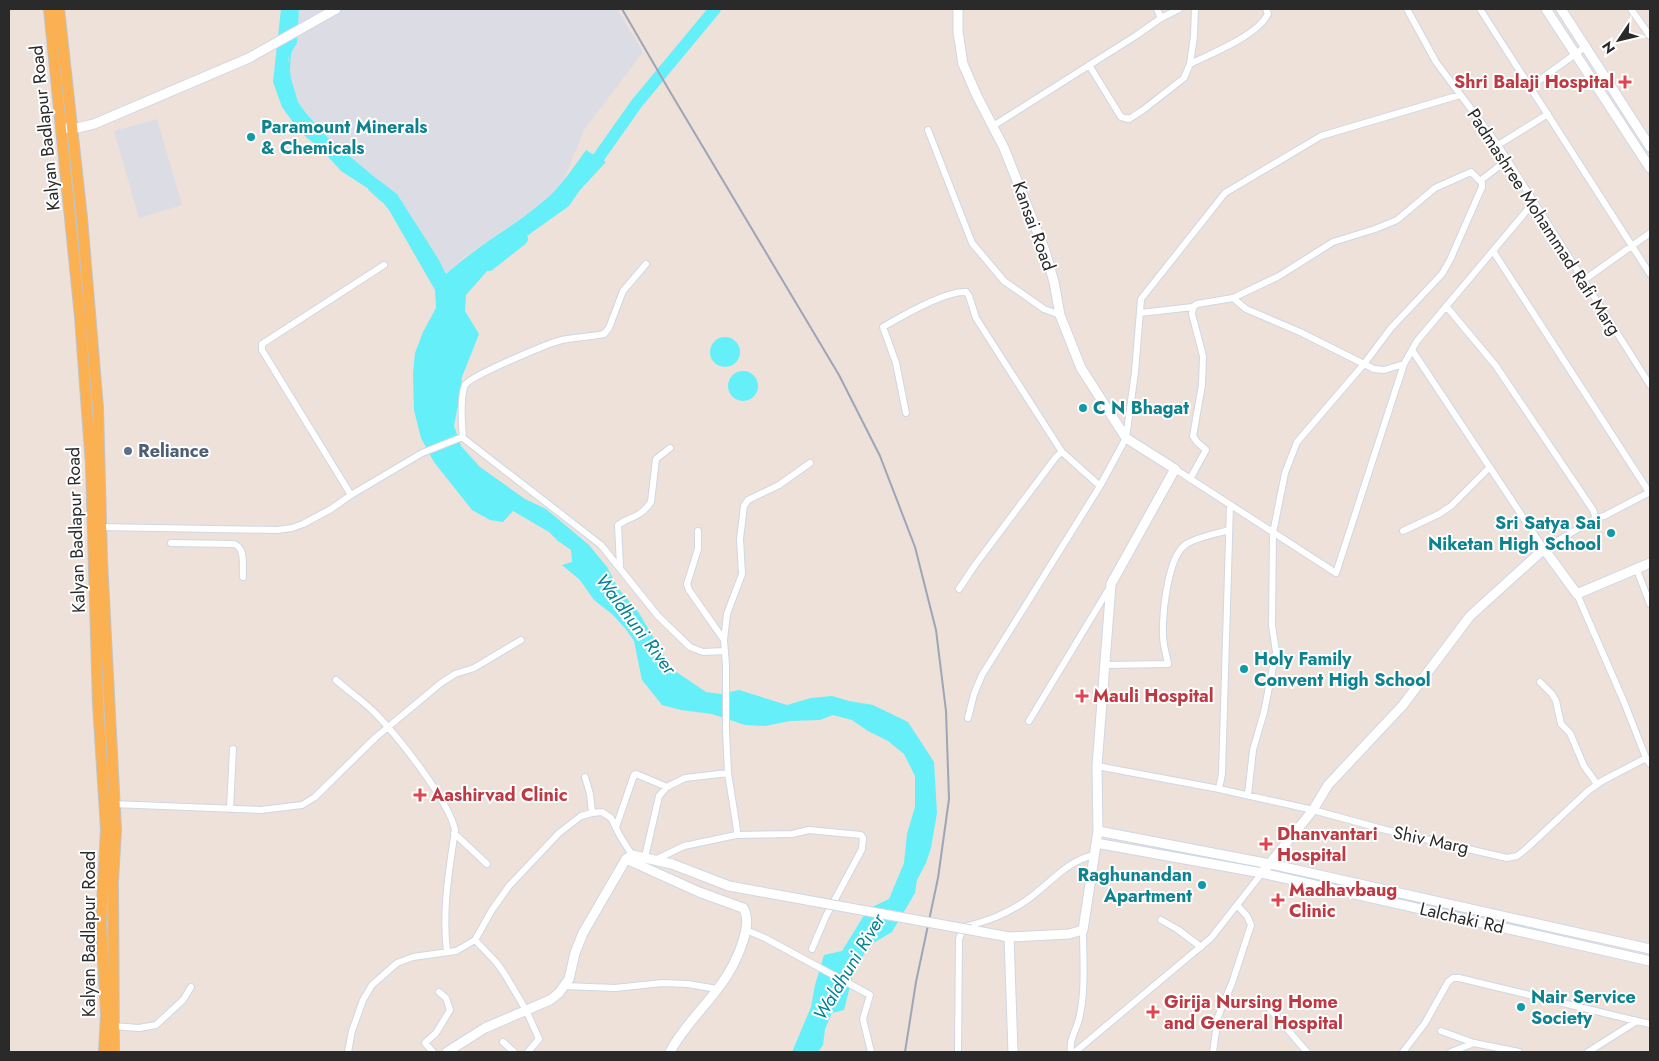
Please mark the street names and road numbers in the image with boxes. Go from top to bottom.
street label: Kalyan Badlapur Road [23,44,67,212]
street label: Padmashree Mohammad Rafi Marg [1461,103,1627,341]
street label: Kansai Road [1006,178,1062,274]
street label: Kalyan Badlapur Road [60,446,92,614]
street label: Shiv Marg [1391,819,1471,861]
street label: Kalyan Badlapur Road [76,851,102,1017]
street label: Lalchaki Rd [1417,896,1507,940]

